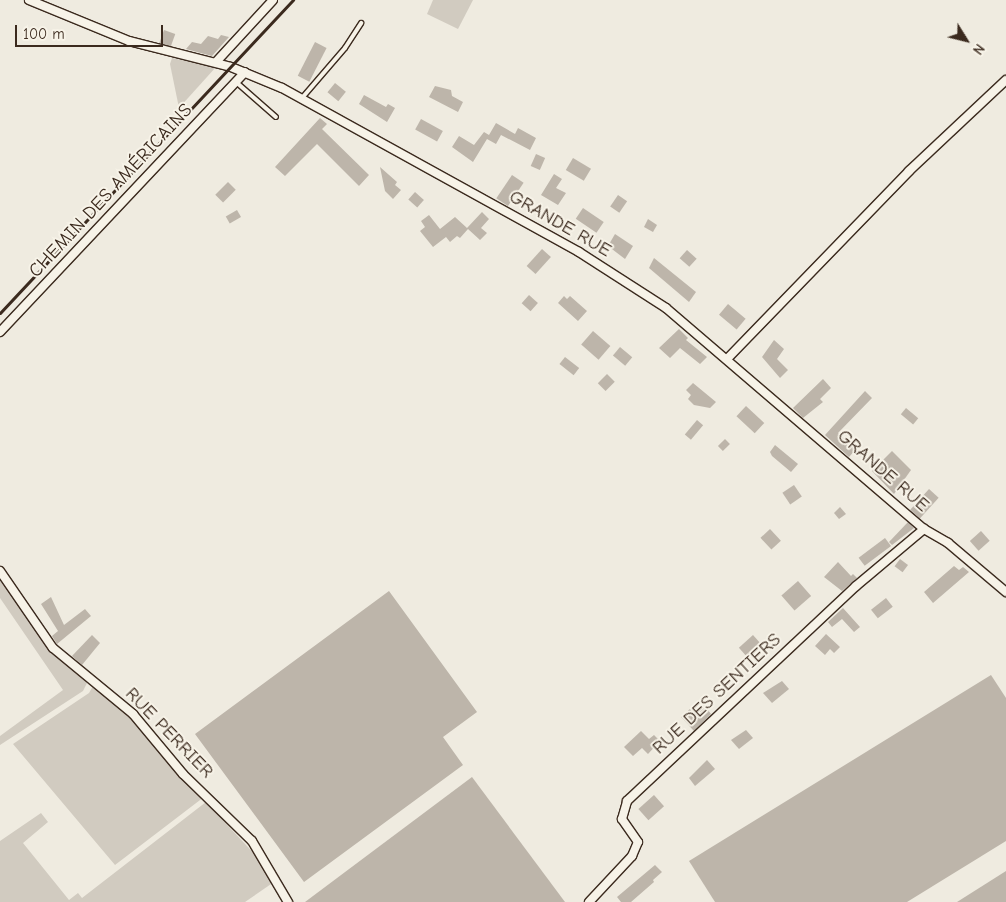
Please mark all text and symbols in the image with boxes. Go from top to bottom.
scale bar [18,15,165,47]
north arrow [941,15,991,65]
text: 100 m [23,25,65,43]
text: N [969,40,988,58]
street label: CHEMIN DES AMÉRICAINS [25,99,197,283]
street label: GRANDE RUE [505,186,615,262]
street label: GRANDE RUE [832,425,934,517]
street label: RUE DES SENTIERS [648,629,786,759]
street label: RUE PERRIER [120,683,218,783]

